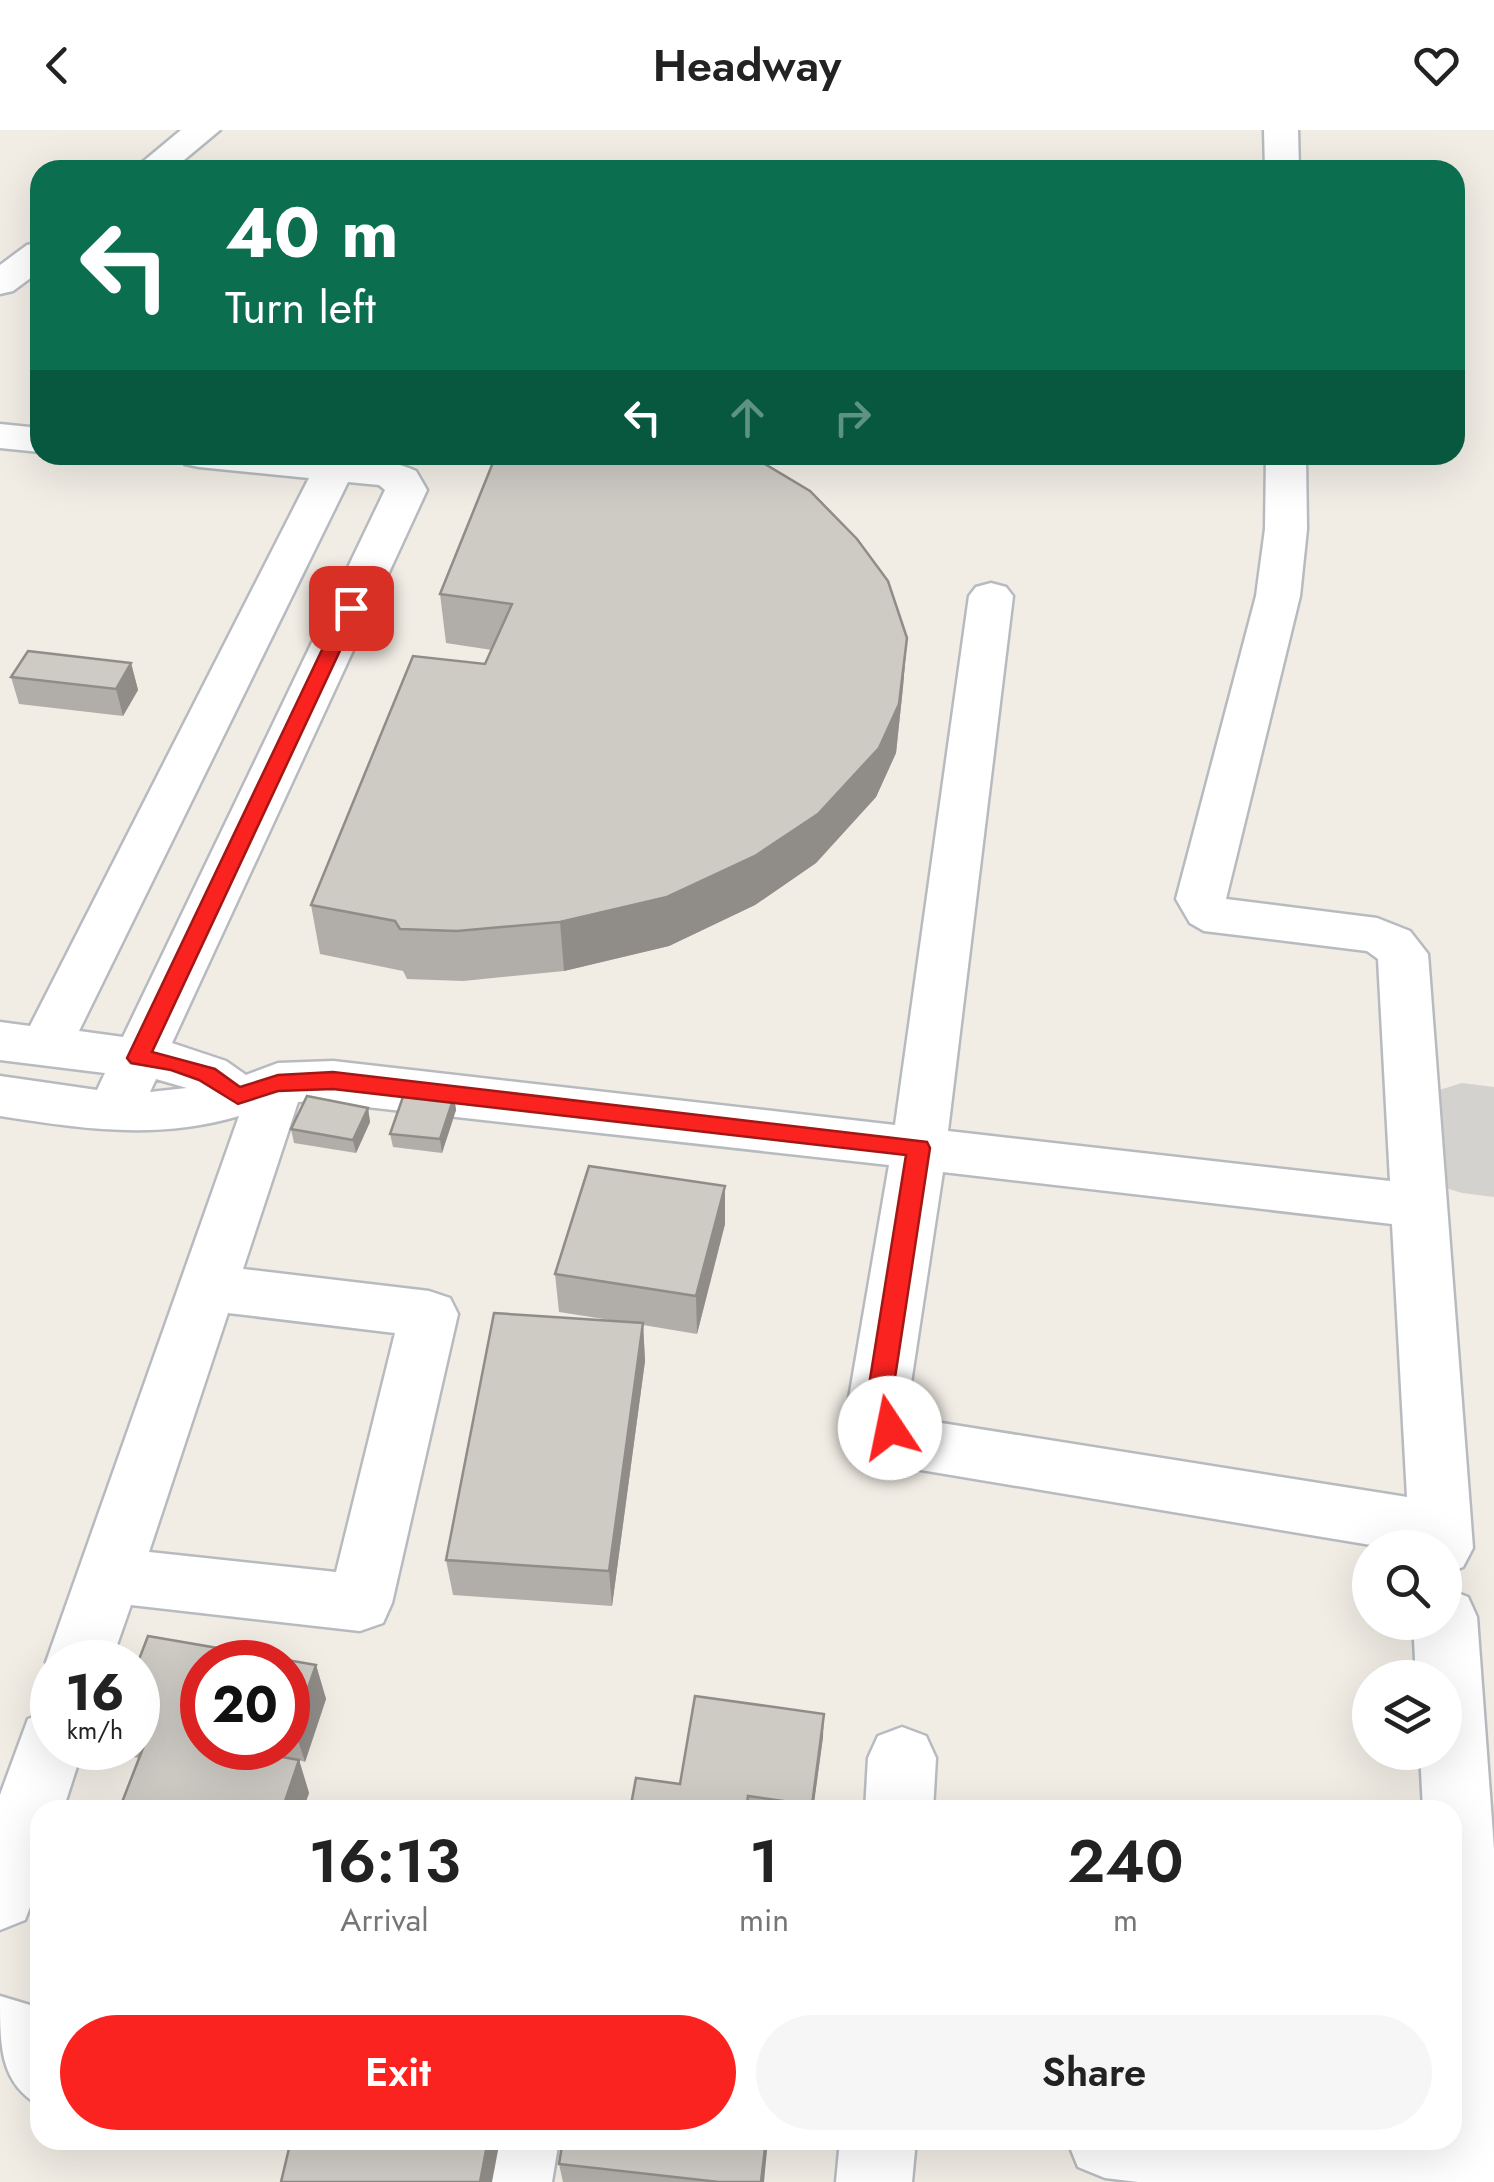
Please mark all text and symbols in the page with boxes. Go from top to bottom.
text: Headway [653,33,841,98]
icon: back [30,38,85,93]
icon: heart [1409,38,1464,93]
text: 40 m [225,182,399,283]
icon: left [60,200,190,330]
text: Turn left [225,275,376,340]
icon: left [615,390,670,445]
icon: ahead [720,390,775,445]
icon: right [825,390,880,445]
pin [309,566,394,651]
icon: arrive [324,581,379,636]
position arrow [838,1376,942,1480]
map controls [1352,1530,1462,1770]
button: search [1352,1530,1462,1640]
speed limit sign: 20 [180,1640,310,1770]
text: 16 [66,1656,124,1729]
button: layers [1352,1660,1462,1770]
text: km/h [67,1712,123,1748]
text: 16:13 [308,1818,461,1905]
text: 1 [749,1818,779,1905]
text: 240 [1068,1818,1184,1905]
text: Arrival [340,1897,429,1943]
text: min [739,1897,789,1943]
text: m [1113,1897,1138,1943]
button: Exit [60,2015,736,2130]
button: Share [756,2015,1432,2130]

